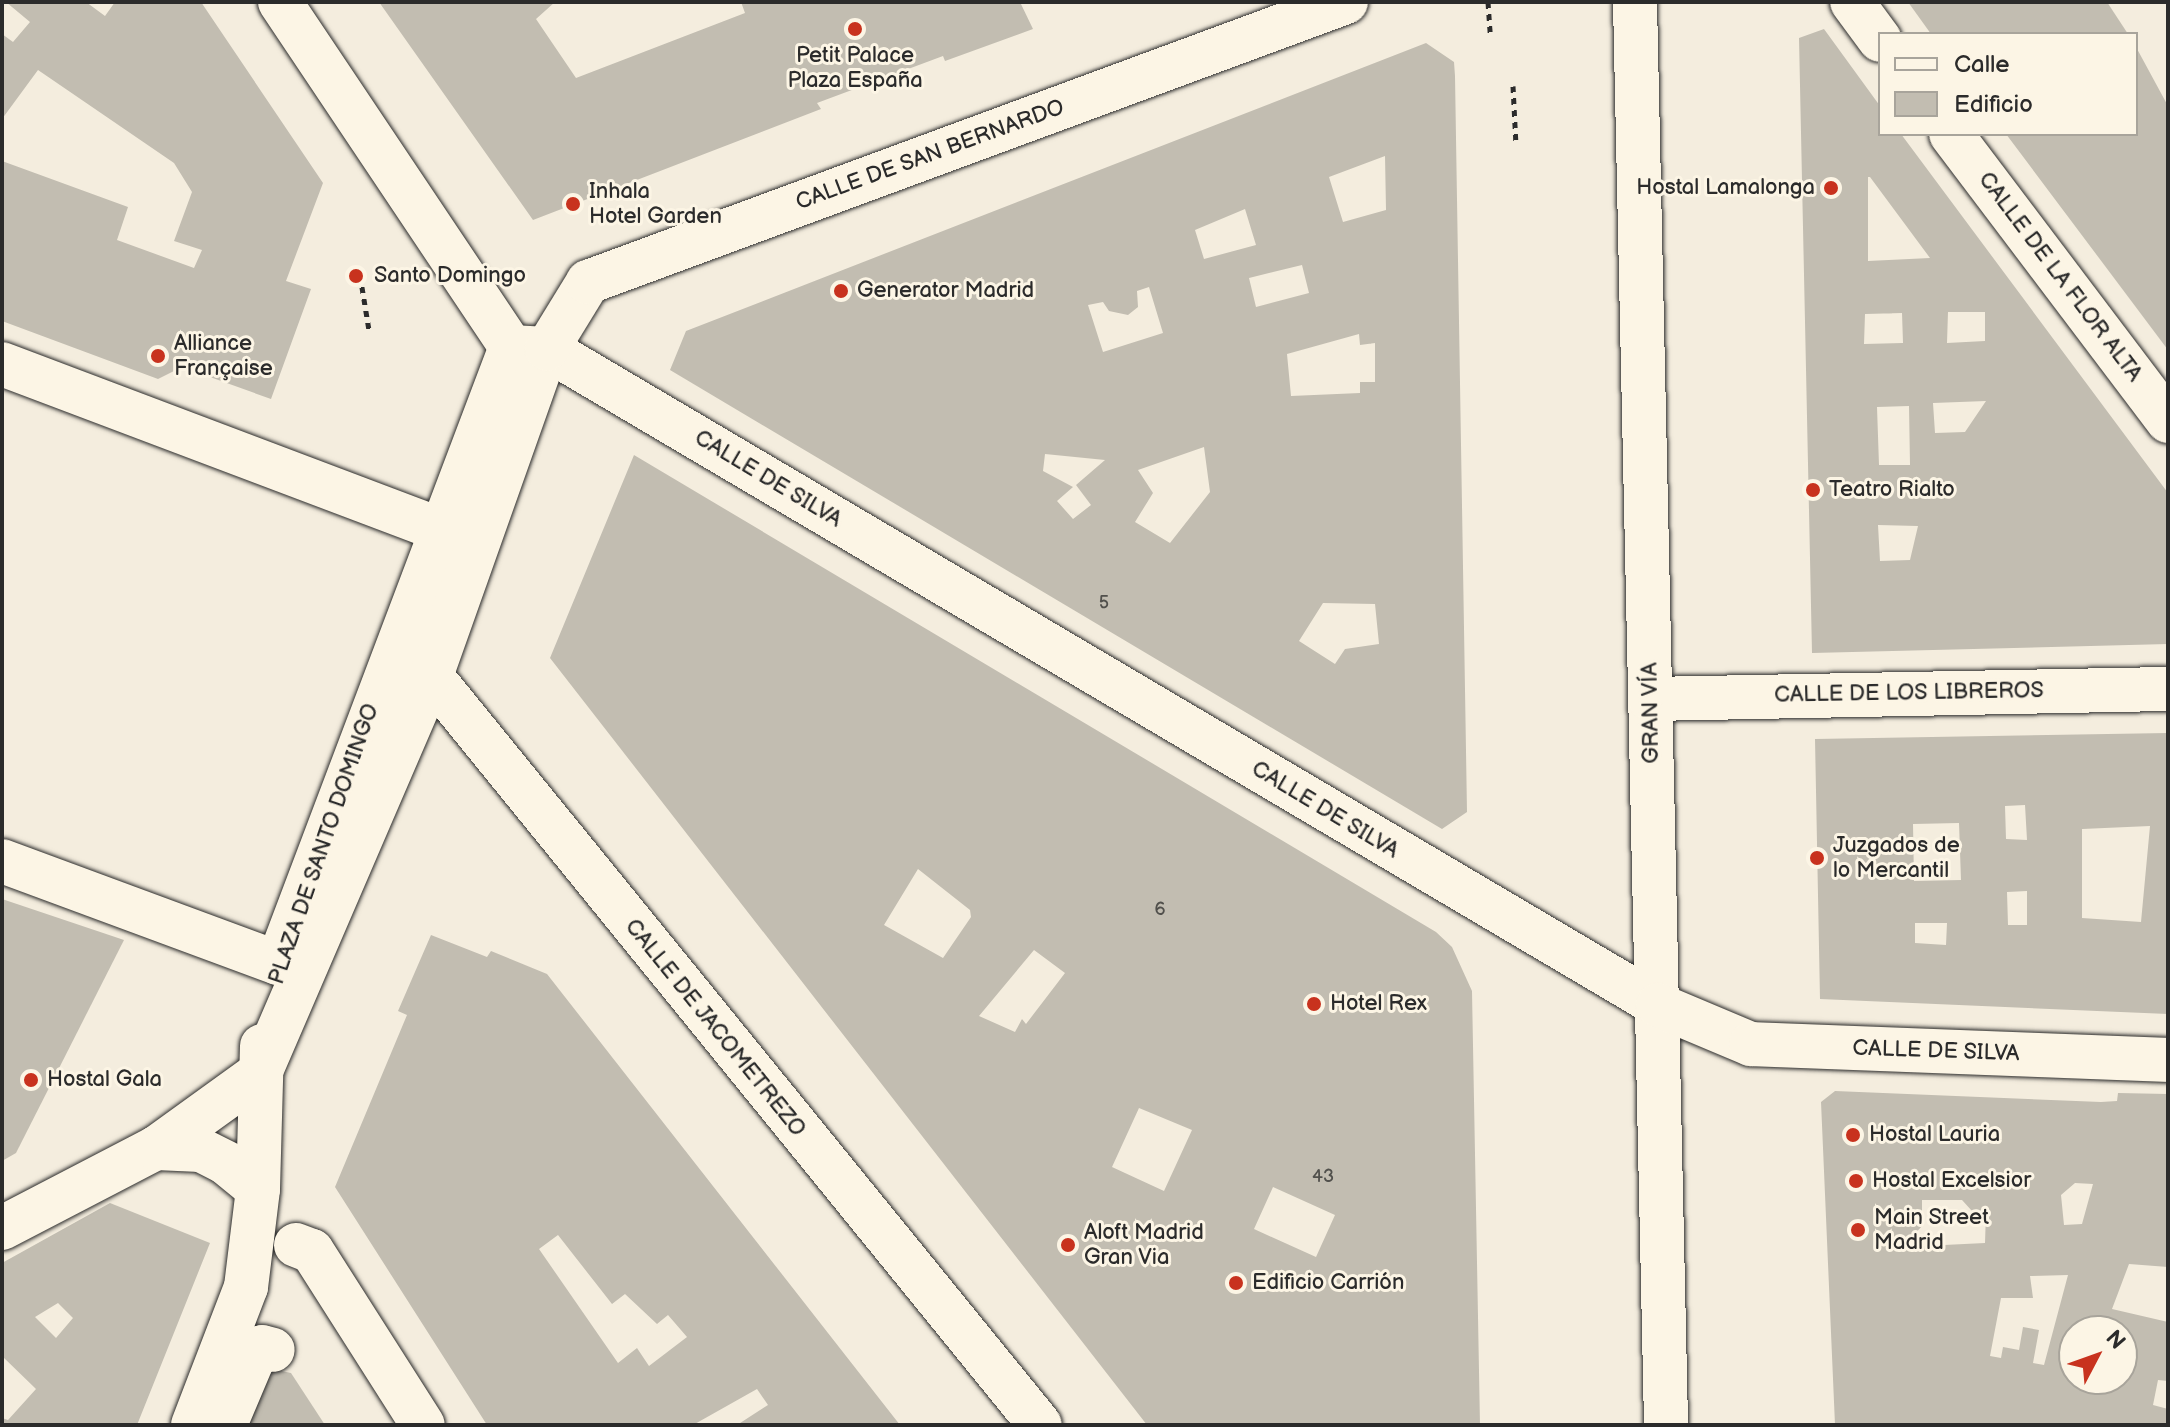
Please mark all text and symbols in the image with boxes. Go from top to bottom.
marker: Petit Palace Plaza España [846,20,864,38]
legend [1878,32,2138,136]
place label: Petit Palace Plaza España [787,42,923,94]
text: Calle [1954,50,2009,79]
text: Edificio [1954,90,2033,119]
street label: CALLE DE SAN BERNARDO [792,94,1068,216]
street label: CALLE DE LA FLOR ALTA [1973,167,2147,387]
place label: Hostal Lamalonga [1636,175,1815,201]
place label: Inhala Hotel Garden [589,178,722,230]
marker: Hostal Lamalonga [1822,179,1840,197]
marker: Inhala Hotel Garden [564,195,582,213]
place label: Santo Domingo [374,263,526,289]
marker: Santo Domingo [345,265,367,287]
place label: Generator Madrid [857,278,1034,304]
marker: Generator Madrid [832,282,850,300]
place label: Alliance Française [174,330,273,382]
marker: Alliance Française [149,347,167,365]
street label: CALLE DE SILVA [689,425,847,533]
place label: Teatro Rialto [1829,477,1955,503]
marker: Teatro Rialto [1804,481,1822,499]
house number: 5 [1099,592,1109,614]
street label: GRAN VÍA [1637,662,1665,764]
street label: CALLE DE LOS LIBREROS [1774,677,2044,709]
street label: PLAZA DE SANTO DOMINGO [263,700,385,988]
street label: CALLE DE SILVA [1246,756,1404,864]
place label: Juzgados de lo Mercantil [1833,832,1960,884]
marker: Juzgados de lo Mercantil [1808,849,1826,867]
house number: 6 [1155,899,1165,921]
street label: CALLE DE JACOMETREZO [619,914,811,1142]
place label: Hotel Rex [1330,991,1427,1017]
marker: Hotel Rex [1305,995,1323,1013]
street label: CALLE DE SILVA [1852,1035,2020,1067]
place label: Hostal Gala [47,1067,162,1093]
marker: Hostal Gala [22,1071,40,1089]
place label: Hostal Lauria [1869,1122,2000,1148]
marker: Hostal Lauria [1844,1126,1862,1144]
house number: 43 [1312,1166,1334,1188]
place label: Hostal Excelsior [1872,1168,2031,1194]
marker: Hostal Excelsior [1847,1172,1865,1190]
place label: Main Street Madrid [1874,1204,1989,1256]
place label: Aloft Madrid Gran Via [1084,1219,1204,1270]
marker: Main Street Madrid [1849,1221,1867,1239]
marker: Aloft Madrid Gran Via [1059,1236,1077,1254]
place label: Edificio Carrión [1252,1270,1404,1296]
marker: Edificio Carrión [1227,1274,1245,1292]
north arrow [2058,1315,2138,1395]
text: N [2099,1325,2131,1355]

